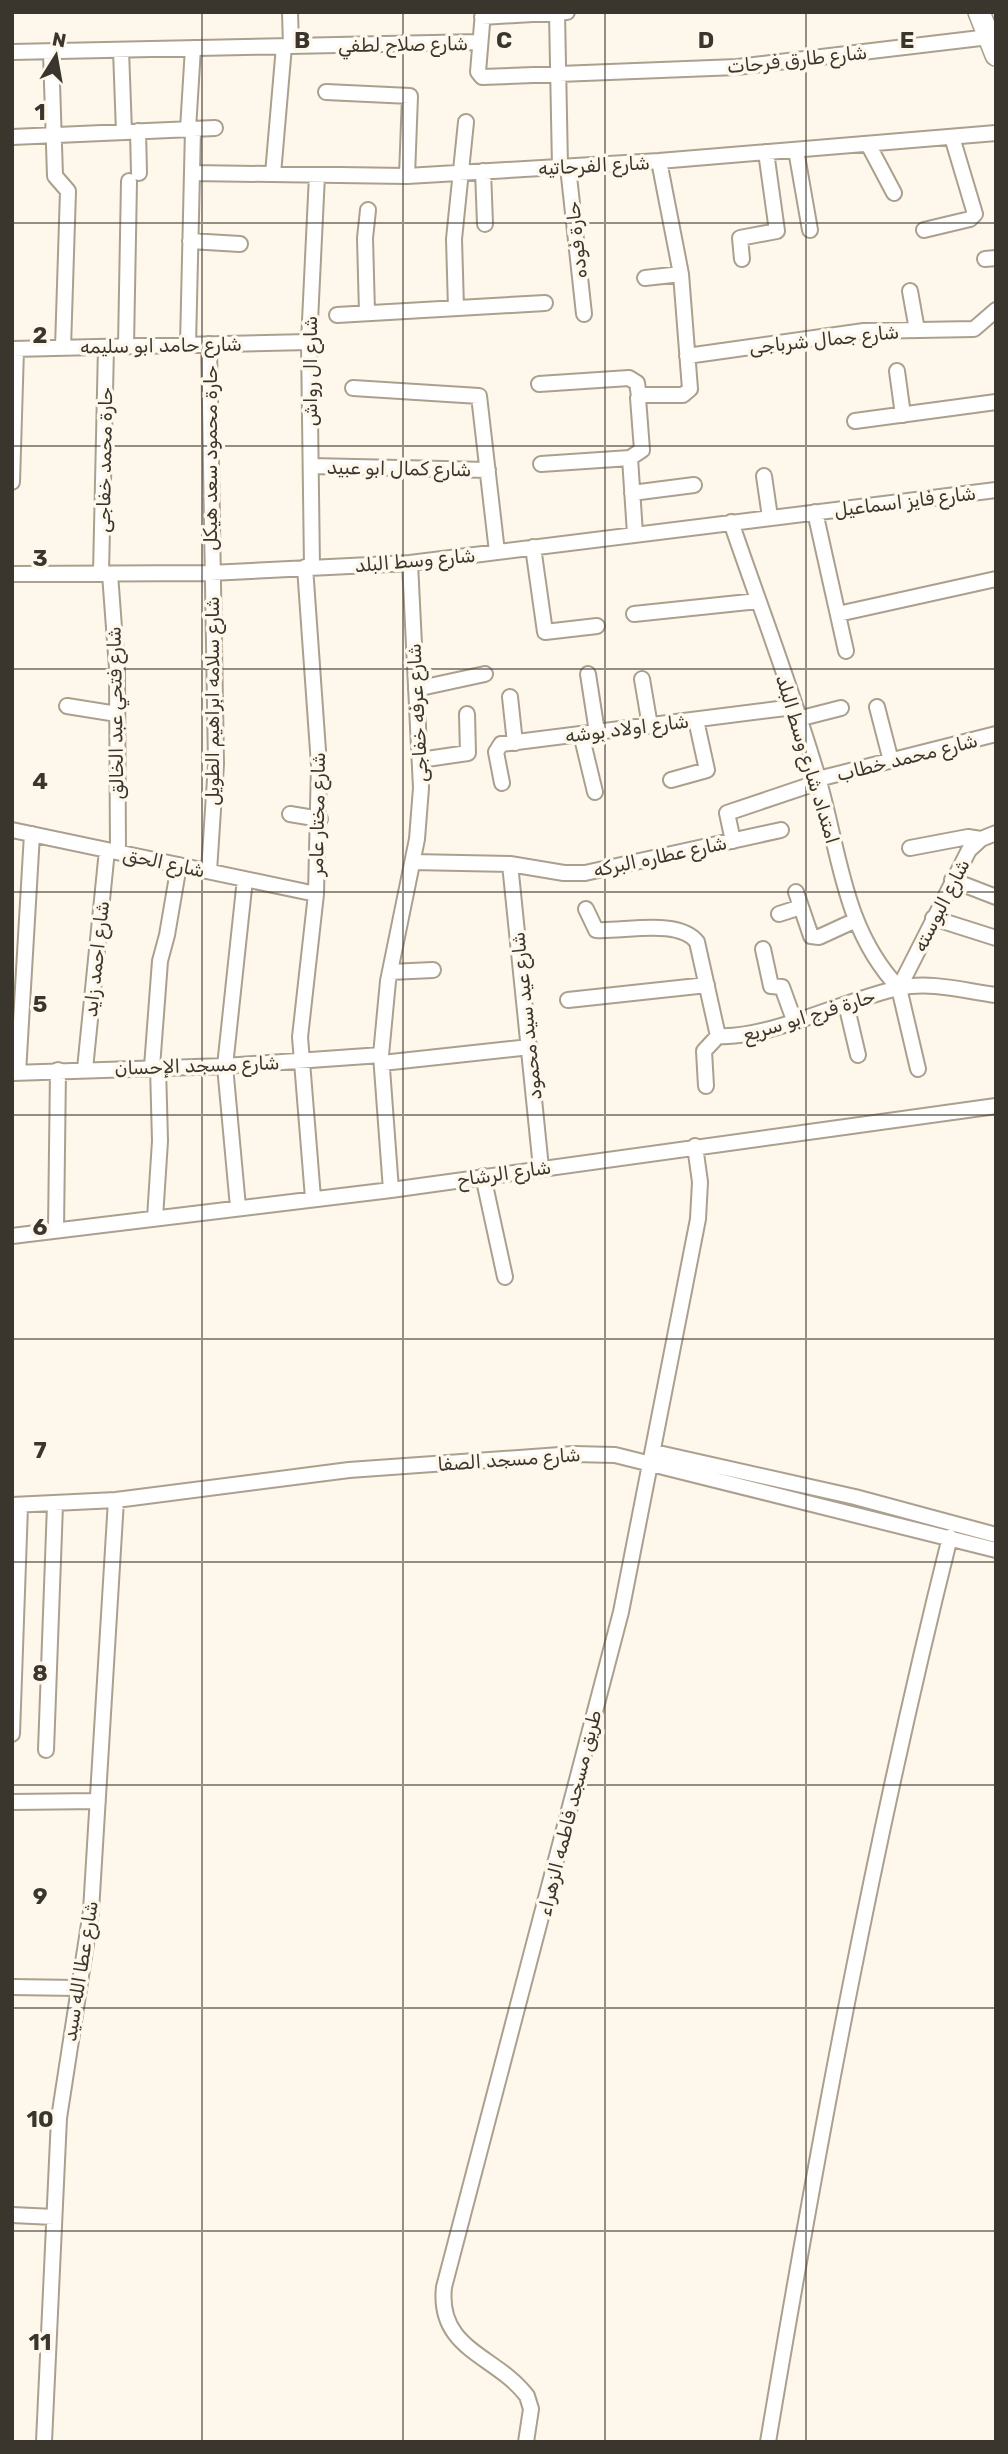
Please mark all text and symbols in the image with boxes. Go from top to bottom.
north arrow [21,21,91,91]
text: B [294,26,310,54]
text: C [496,26,512,54]
text: D [698,26,714,54]
text: E [900,26,914,54]
text: N [50,27,68,52]
street label: شارع صلاح لطفي [338,32,468,60]
street label: شارع طارق فرحات [726,41,868,80]
text: 1 [34,98,46,126]
street label: شارع الفرحاتيه [538,151,650,182]
street label: حارة فوده [561,200,592,280]
street label: شارع ال رواش [299,316,324,426]
street label: شارع جمال شرباجى [748,320,900,361]
text: 2 [33,321,47,349]
street label: شارع حامد ابو سليمه [80,333,242,360]
street label: حارة محمود سعد هيكل [199,365,222,551]
street label: حارة محمد خفاجى [92,387,117,533]
street label: شارع كمال ابو عبيد [326,456,472,483]
street label: شارع فايز اسماعيل [833,481,978,524]
text: 3 [32,544,48,572]
street label: شارع وسط البلد [354,544,477,579]
street label: شارع سلامه ابراهيم الطويل [201,596,226,806]
street label: شارع فتحي عبد الخالق [102,626,132,800]
street label: شارع عرفه خفاجى [402,643,435,783]
street label: امتداد شارع وسط البلد [769,672,844,847]
street label: شارع اولاد بوشه [564,709,691,749]
street label: شارع محمد خطاب [834,729,981,788]
street label: شارع مختار عامر [305,752,332,877]
text: 4 [32,767,48,795]
street label: شارع عطاره البركه [591,831,729,884]
street label: شارع الحق [120,843,207,884]
street label: شارع البوسته [908,855,976,956]
street label: شارع احمد زايد [79,900,116,1019]
street label: شارع عيد سيد محمود [506,931,549,1101]
street label: حارة فرج ابو سريع [740,984,879,1048]
text: 5 [33,990,48,1018]
street label: شارع مسجد الإحسان [114,1051,280,1082]
street label: شارع الرشاح [456,1156,553,1193]
text: 6 [33,1213,48,1241]
text: 7 [33,1436,47,1464]
street label: شارع مسجد الصفا [437,1443,581,1478]
text: 8 [32,1659,48,1687]
street label: طريق مسجد فاطمه الزهراء [533,1708,606,1919]
text: 9 [33,1882,47,1910]
street label: شارع عطا الله سيد [58,1899,105,2043]
text: 10 [26,2105,54,2133]
text: 11 [29,2328,51,2356]

